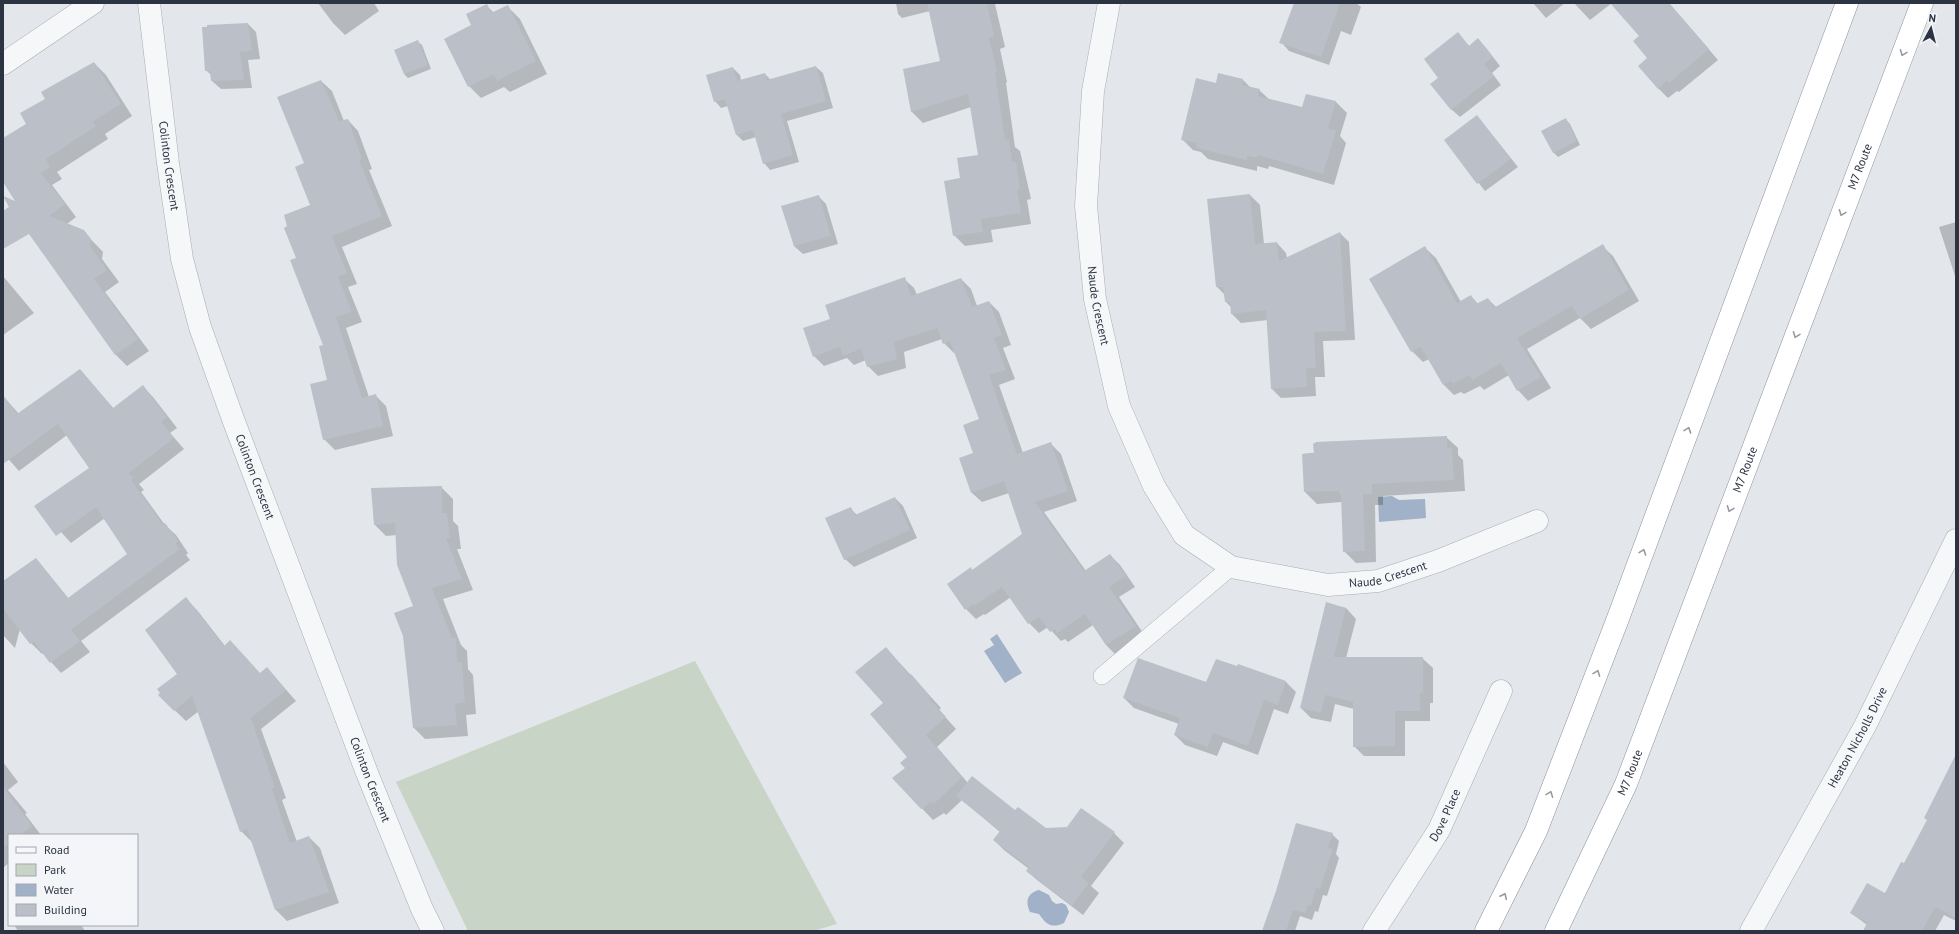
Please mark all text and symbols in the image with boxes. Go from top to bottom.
north arrow [1911,8,1951,48]
text: N [1928,11,1937,25]
one-way arrow [1899,49,1907,56]
street label: Colinton Crescent [156,120,183,211]
street label: M7 Route [1844,141,1875,192]
one-way arrow [1838,210,1846,217]
street label: Naude Crescent [1085,265,1113,346]
one-way arrow [1792,331,1800,338]
one-way arrow [1684,426,1692,433]
street label: Colinton Crescent [232,432,278,521]
street label: M7 Route [1729,444,1760,495]
one-way arrow [1727,505,1735,512]
one-way arrow [1638,548,1646,555]
street label: Naude Crescent [1348,557,1428,590]
one-way arrow [1592,670,1600,677]
street label: Heaton Nicholls Drive [1824,684,1890,790]
street label: Colinton Crescent [347,735,394,824]
street label: M7 Route [1614,747,1645,798]
street label: Dove Place [1426,786,1463,844]
one-way arrow [1545,791,1553,798]
legend [8,834,138,926]
text: Road [44,842,69,857]
text: Park [44,862,66,877]
text: Water [44,882,74,897]
one-way arrow [1499,893,1506,900]
text: Building [44,902,87,917]

